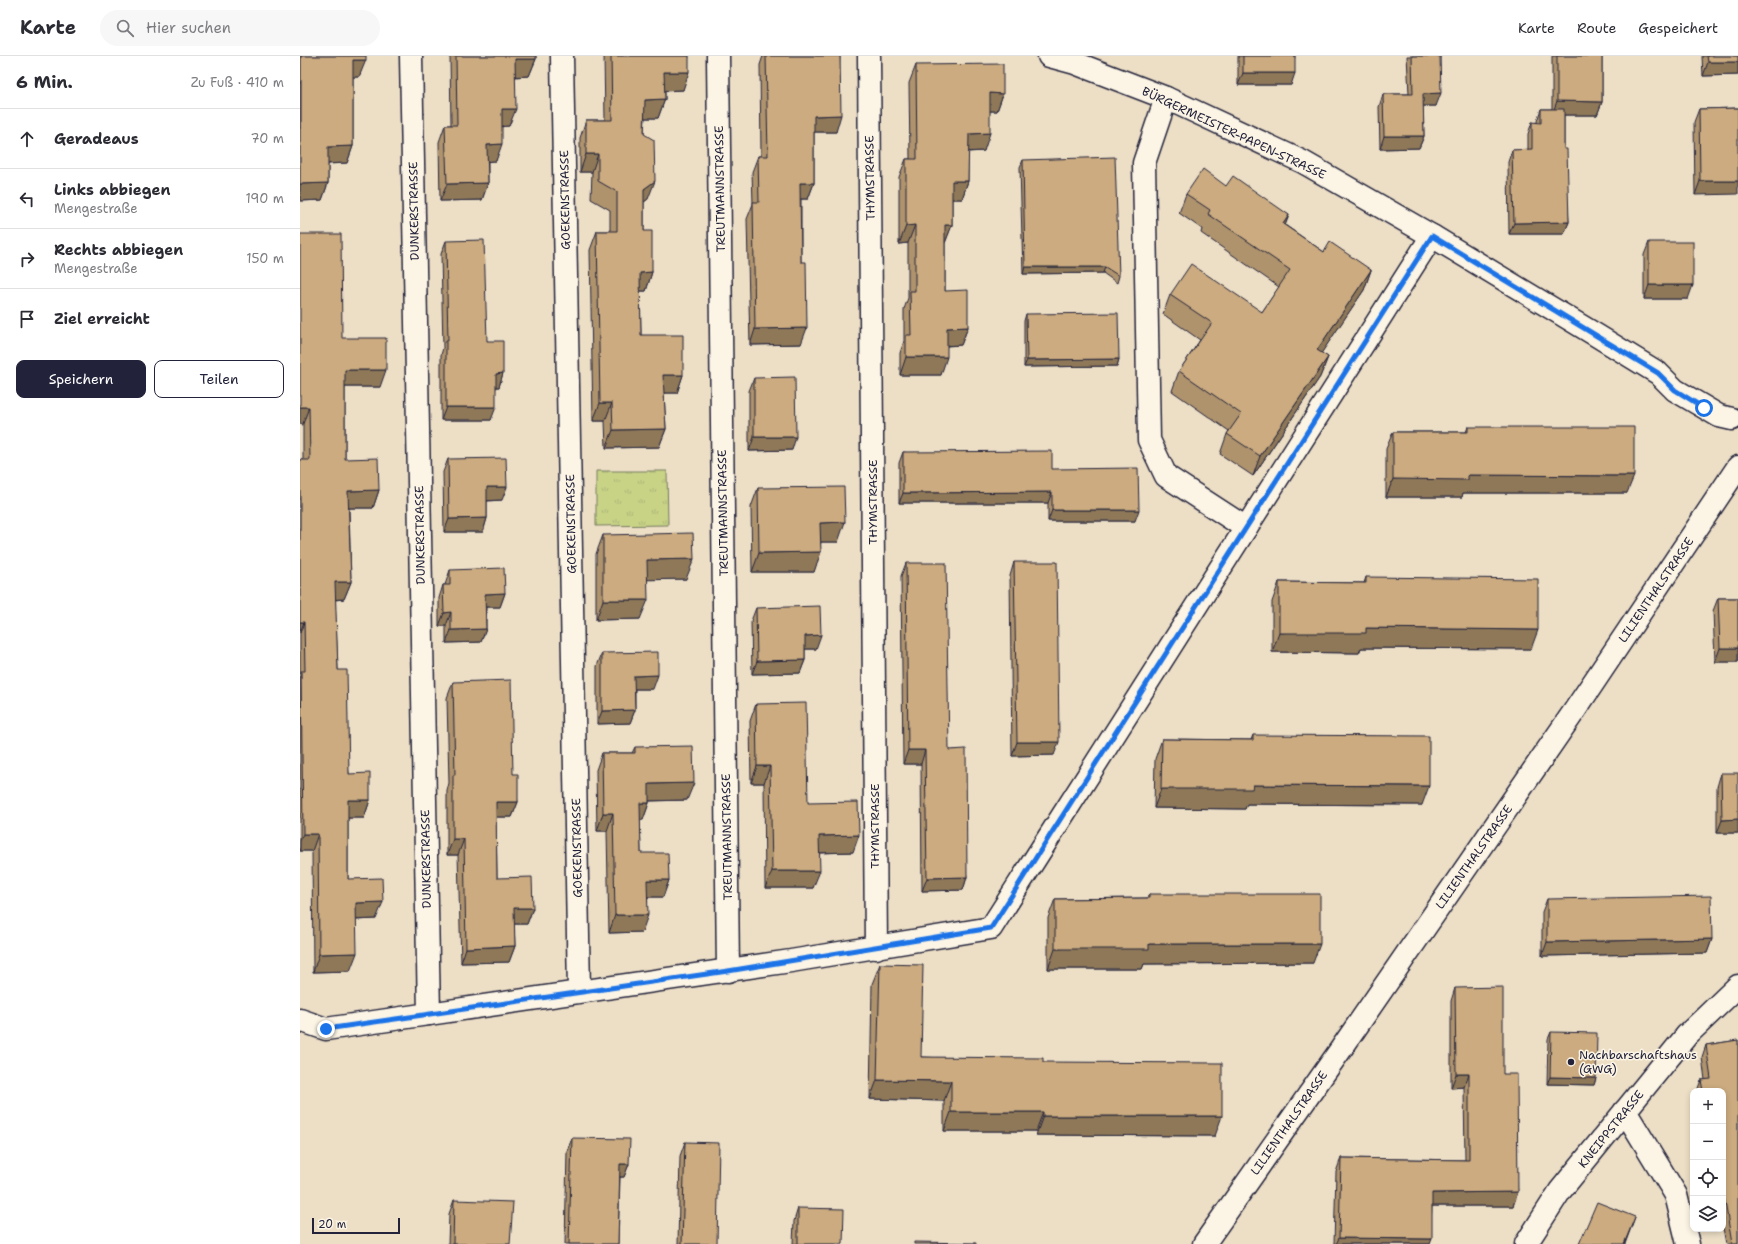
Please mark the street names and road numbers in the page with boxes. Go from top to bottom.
street label: BÜRGERMEISTER-PAPEN-STRASSE [1139,83,1329,183]
street label: TREUTMANNSTRASSE [711,125,729,253]
street label: THYMSTRASSE [861,135,879,221]
street label: GOEKENSTRASSE [556,150,574,250]
street label: DUNKERSTRASSE [405,161,423,261]
street label: TREUTMANNSTRASSE [714,449,732,577]
street label: THYMSTRASSE [865,459,881,545]
street label: GOEKENSTRASSE [562,474,580,574]
street label: DUNKERSTRASSE [411,485,429,585]
street label: LILIENTHALSTRASSE [1615,534,1697,646]
street label: TREUTMANNSTRASSE [718,773,736,901]
street label: THYMSTRASSE [867,783,883,869]
street label: GOEKENSTRASSE [568,798,586,898]
street label: LILIENTHALSTRASSE [1432,802,1516,912]
street label: DUNKERSTRASSE [417,809,435,909]
street label: LILIENTHALSTRASSE [1247,1068,1331,1178]
street label: KNEIPPSTRASSE [1575,1087,1647,1171]

